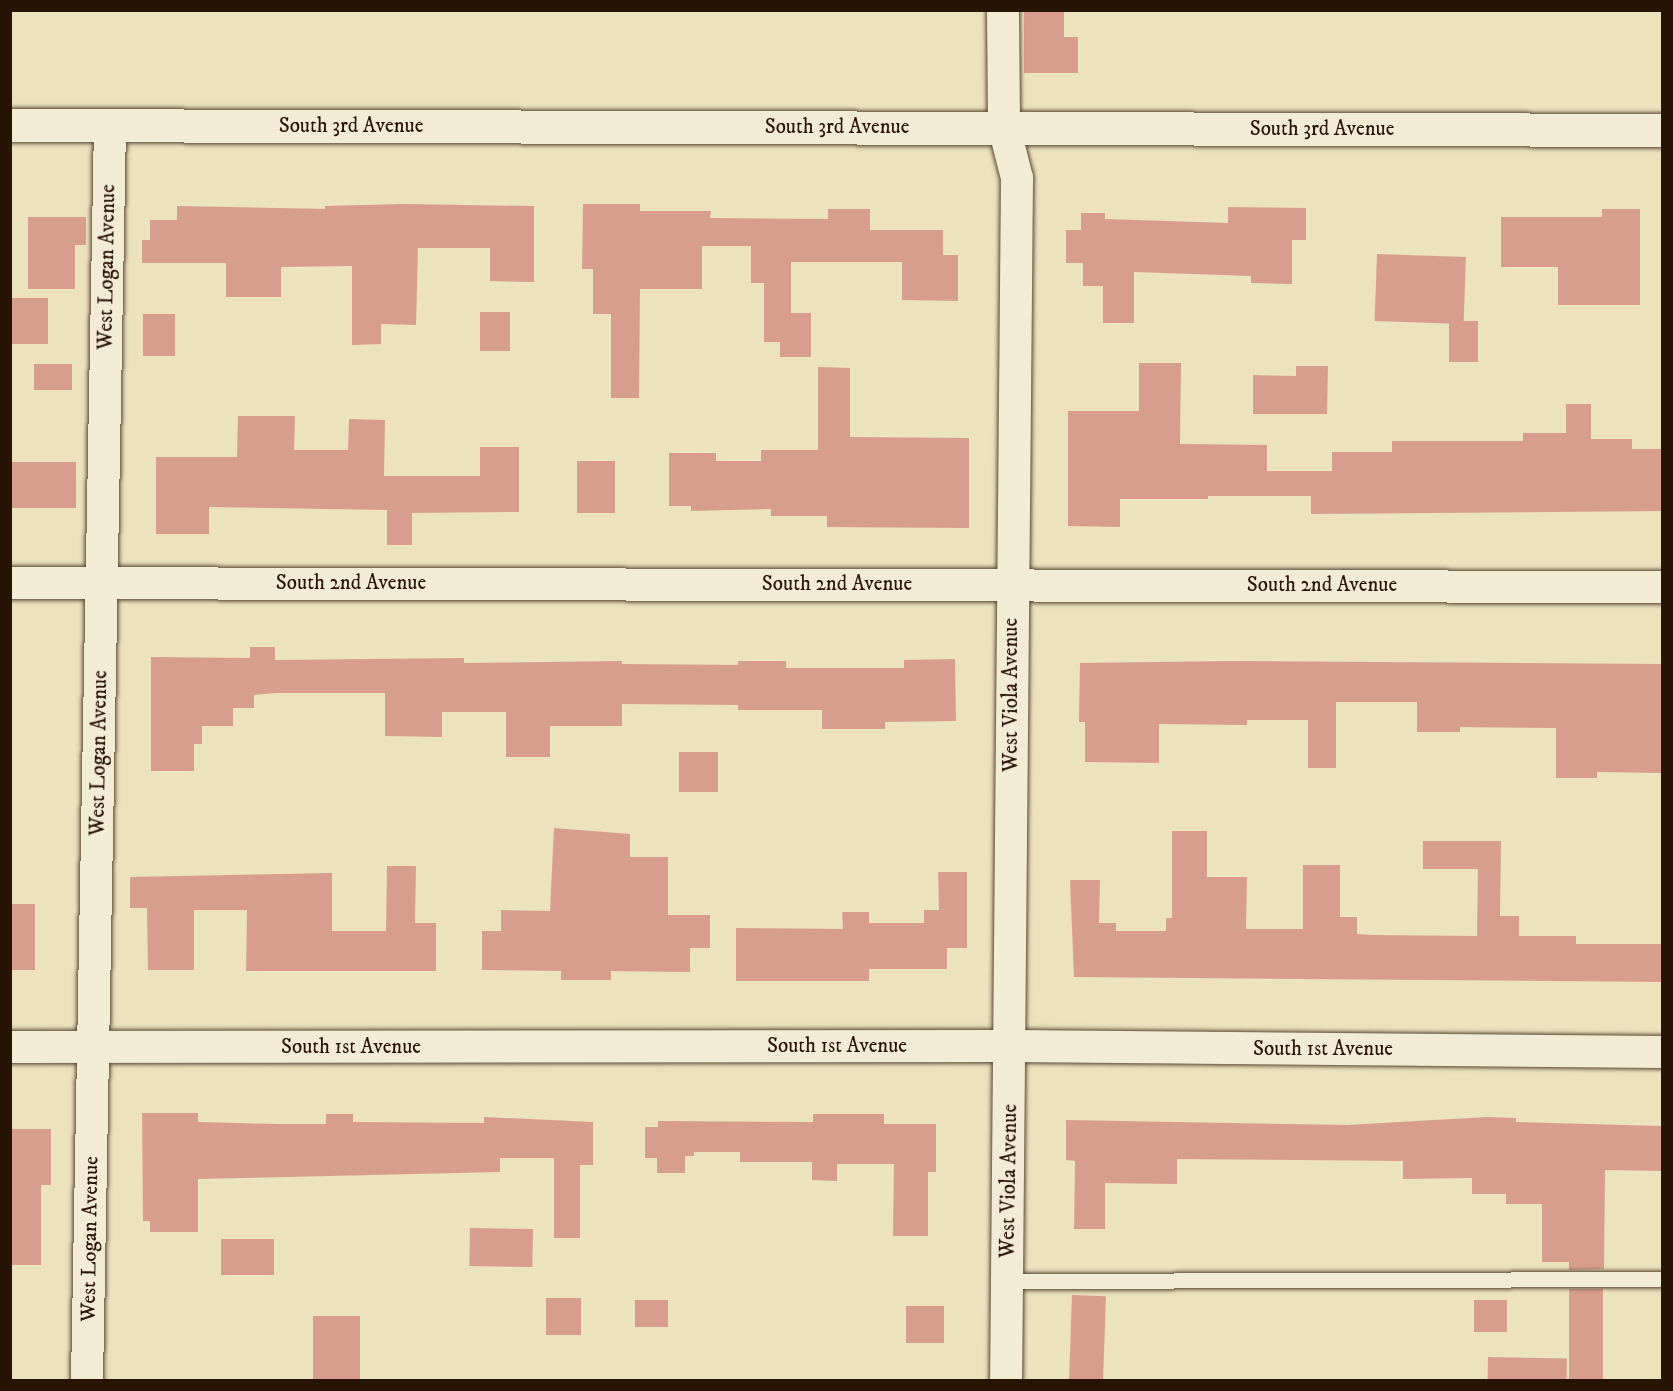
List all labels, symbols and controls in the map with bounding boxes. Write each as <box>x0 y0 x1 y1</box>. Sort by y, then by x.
street label: South 3rd Avenue <box>279 113 423 139</box>
street label: South 3rd Avenue <box>765 114 909 140</box>
street label: South 3rd Avenue <box>1250 116 1394 142</box>
street label: West Logan Avenue <box>93 184 121 350</box>
street label: South 2nd Avenue <box>276 570 426 596</box>
street label: South 2nd Avenue <box>762 571 912 597</box>
street label: South 2nd Avenue <box>1247 572 1397 598</box>
street label: West Viola Avenue <box>998 618 1024 772</box>
street label: West Logan Avenue <box>85 670 113 836</box>
street label: South 1st Avenue <box>767 1033 907 1059</box>
street label: South 1st Avenue <box>281 1034 421 1060</box>
street label: South 1st Avenue <box>1253 1036 1393 1062</box>
street label: West Viola Avenue <box>995 1104 1023 1258</box>
street label: West Logan Avenue <box>76 1156 104 1322</box>

